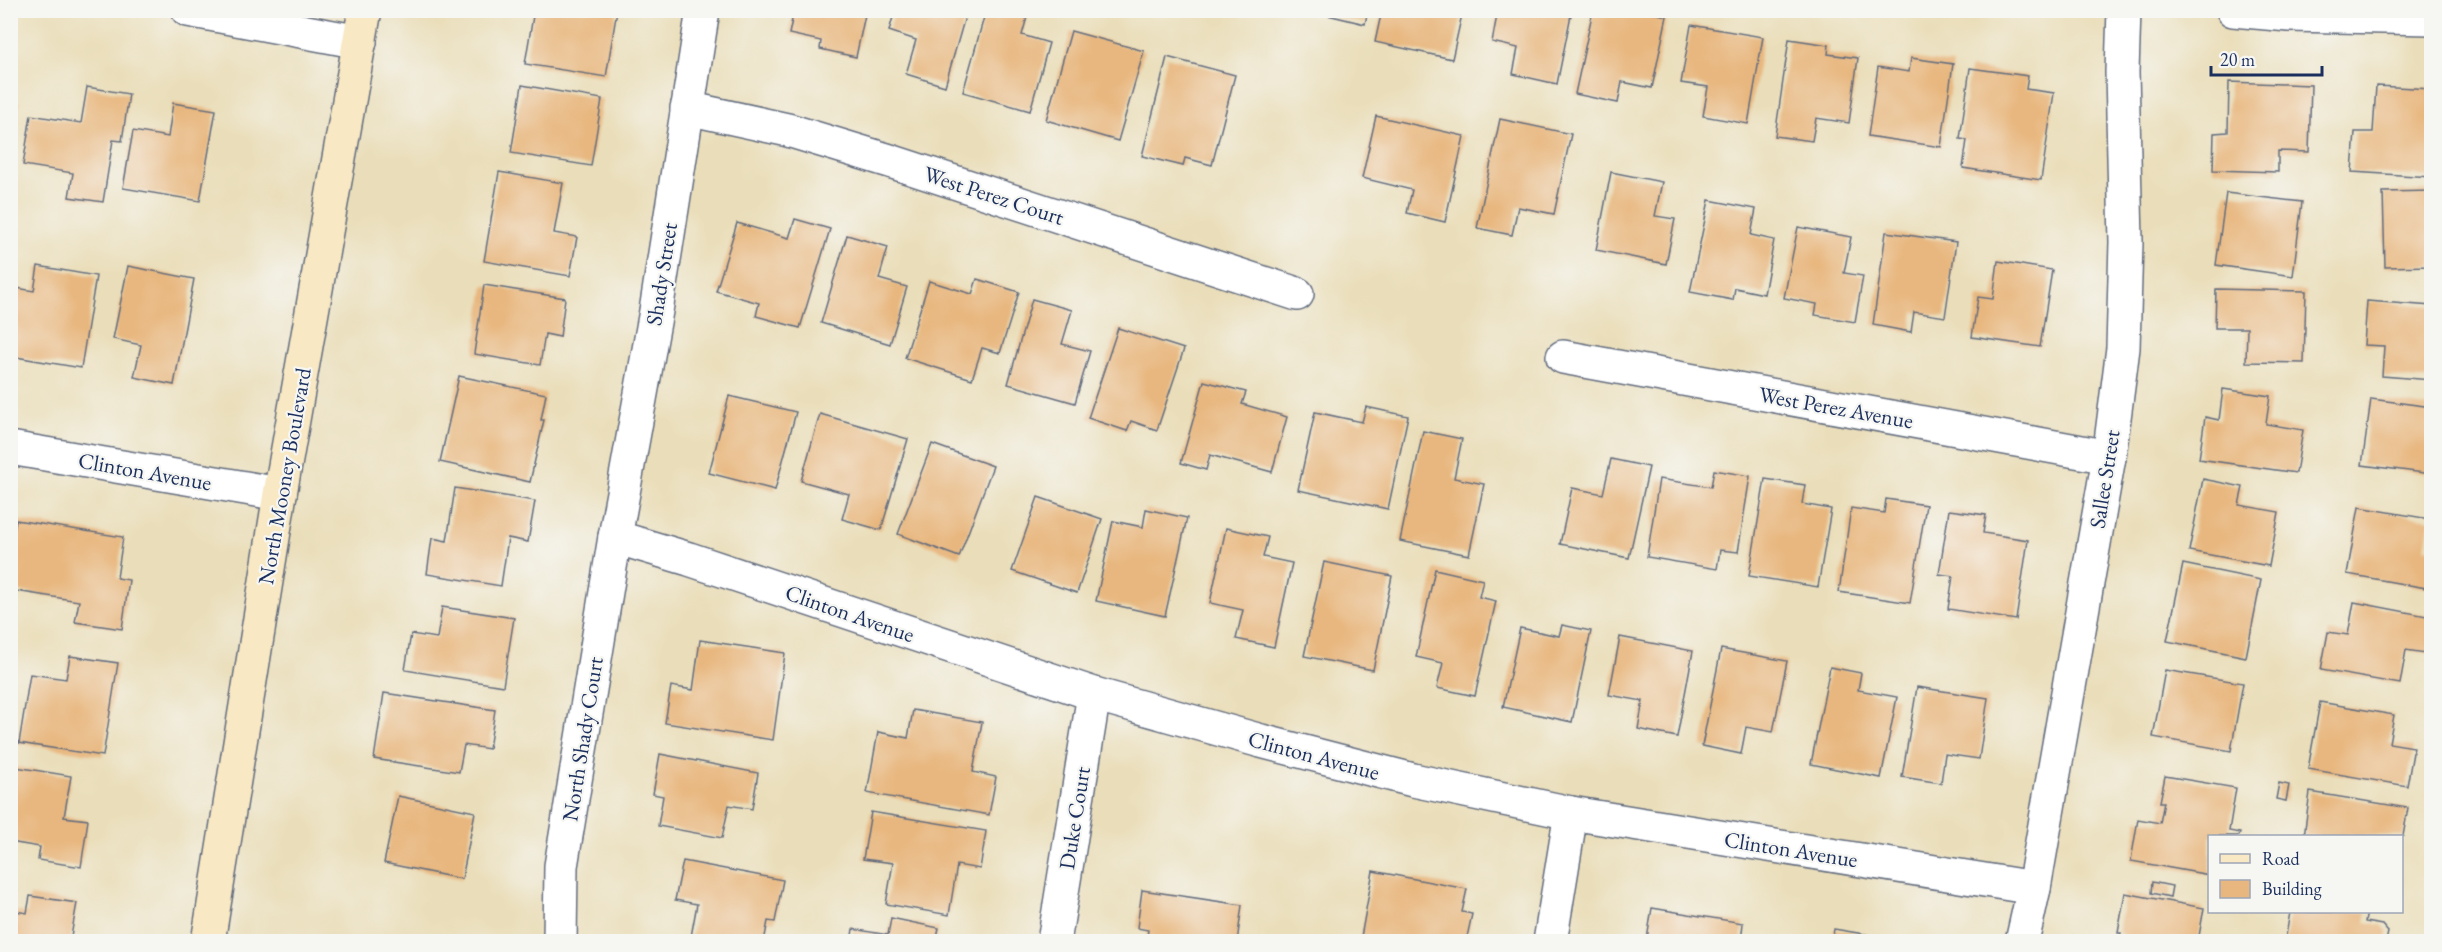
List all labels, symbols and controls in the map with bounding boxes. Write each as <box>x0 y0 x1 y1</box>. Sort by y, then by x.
scale bar <box>2211 39 2322 77</box>
text: 20 m <box>2220 48 2255 71</box>
street label: West Perez Court <box>920 159 1068 232</box>
street label: Shady Street <box>639 220 684 328</box>
street label: North Mooney Boulevard <box>251 365 318 587</box>
street label: West Perez Avenue <box>1756 380 1916 435</box>
street label: Sallee Street <box>2082 428 2127 530</box>
street label: Clinton Avenue <box>76 446 214 498</box>
street label: Clinton Avenue <box>781 578 919 649</box>
street label: North Shady Court <box>555 655 610 823</box>
street label: Clinton Avenue <box>1245 724 1383 787</box>
street label: Duke Court <box>1052 764 1097 872</box>
street label: Clinton Avenue <box>1722 825 1860 874</box>
legend <box>2208 835 2403 913</box>
text: Road <box>2262 847 2301 870</box>
text: Building <box>2262 877 2322 900</box>

